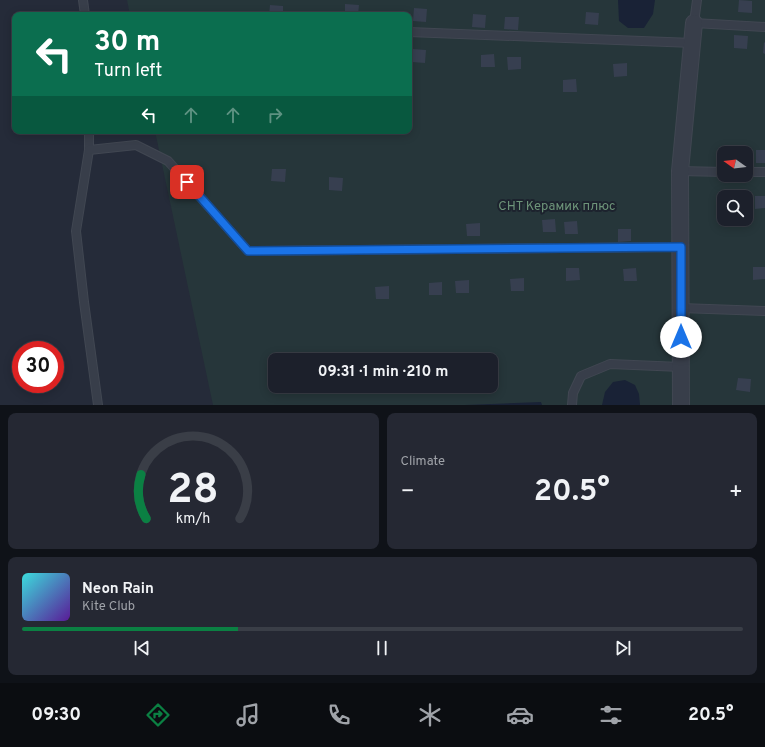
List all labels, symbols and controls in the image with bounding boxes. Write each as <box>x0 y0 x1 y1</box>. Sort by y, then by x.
text: 30 m <box>94 25 160 61</box>
icon: left <box>28 28 80 80</box>
text: Turn left <box>94 60 162 83</box>
icon: left <box>138 104 160 126</box>
icon: ahead <box>180 104 202 126</box>
icon: ahead <box>222 104 244 126</box>
icon: right <box>264 104 286 126</box>
north arrow <box>717 146 753 182</box>
map controls <box>717 146 753 226</box>
pin <box>170 165 204 199</box>
icon: arrive <box>176 171 198 193</box>
button: search <box>717 190 753 226</box>
park label: СНТ Керамик плюс <box>498 199 616 215</box>
position arrow <box>660 316 702 358</box>
speed limit sign: 30 <box>12 341 64 393</box>
text: 09:31 · 1 min · 210 m <box>318 363 448 382</box>
text: Climate <box>401 454 445 470</box>
text: 28 <box>167 465 219 518</box>
text: 20.5° <box>534 474 610 511</box>
text: − <box>401 479 415 506</box>
text: + <box>729 479 743 506</box>
text: km/h <box>176 510 211 528</box>
text: Neon Rain <box>82 580 154 599</box>
text: Kite Club <box>82 599 135 615</box>
icon: previous <box>131 637 153 659</box>
icon: pause <box>371 637 393 659</box>
icon: next <box>612 637 634 659</box>
icon: directions <box>144 701 172 729</box>
icon: music <box>234 701 262 729</box>
icon: phone <box>325 701 353 729</box>
icon: climate <box>416 701 444 729</box>
icon: car <box>506 701 534 729</box>
icon: filters <box>597 701 625 729</box>
text: 09:30 <box>31 704 81 727</box>
text: 20.5° <box>688 704 734 727</box>

